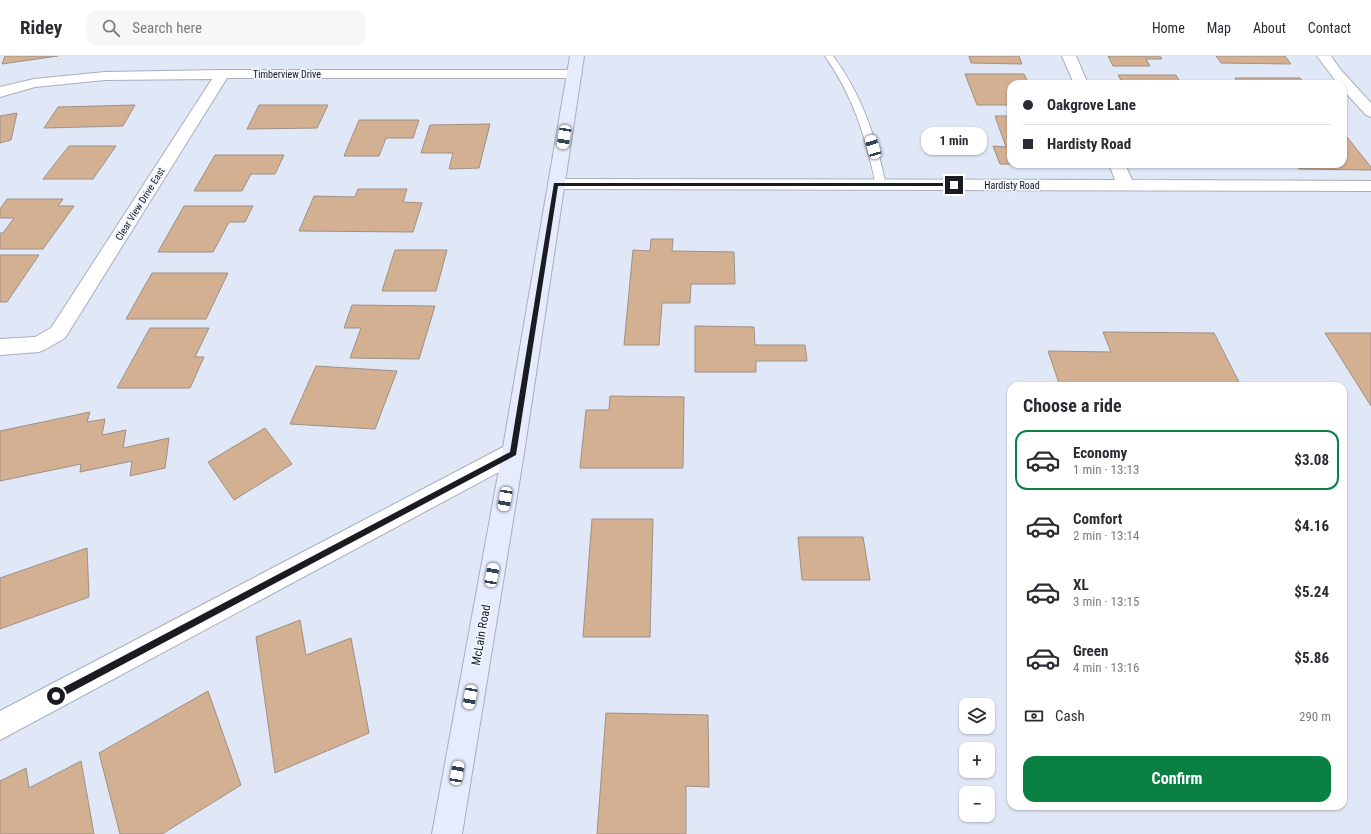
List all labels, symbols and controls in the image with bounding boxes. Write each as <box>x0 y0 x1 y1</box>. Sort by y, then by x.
search box <box>86 10 366 46</box>
text: Ridey <box>20 16 62 39</box>
icon: search <box>100 17 122 39</box>
text: Search here <box>132 19 202 37</box>
text: Home <box>1152 20 1185 36</box>
text: Map <box>1207 20 1231 36</box>
text: About <box>1253 20 1286 36</box>
text: Contact <box>1308 20 1351 36</box>
street label: Timberview Drive <box>253 69 321 80</box>
text: Oakgrove Lane <box>1047 96 1136 114</box>
car <box>556 124 572 150</box>
callout: 1 min <box>921 127 987 155</box>
text: 1 min <box>940 133 968 148</box>
car <box>864 134 882 160</box>
text: Hardisty Road <box>1047 135 1131 153</box>
street label: Clear View Drive East <box>113 166 167 242</box>
route end <box>945 176 963 194</box>
street label: Hardisty Road <box>984 180 1040 191</box>
text: Choose a ride <box>1023 395 1122 416</box>
icon: car <box>1025 442 1061 478</box>
text: Economy <box>1073 444 1127 462</box>
text: $3.08 <box>1294 451 1329 469</box>
text: 1 min · 13:13 <box>1073 462 1139 477</box>
car <box>497 486 513 512</box>
icon: car <box>1025 508 1061 544</box>
text: Comfort <box>1073 510 1122 528</box>
text: $4.16 <box>1294 517 1329 535</box>
text: 2 min · 13:14 <box>1073 528 1139 543</box>
car <box>484 562 500 588</box>
icon: car <box>1025 574 1061 610</box>
text: XL <box>1073 576 1089 594</box>
text: $5.24 <box>1294 583 1329 601</box>
text: 3 min · 13:15 <box>1073 594 1139 609</box>
street label: McLain Road <box>469 603 493 666</box>
icon: car <box>1025 640 1061 676</box>
text: Green <box>1073 642 1108 660</box>
text: $5.86 <box>1294 649 1329 667</box>
text: 4 min · 13:16 <box>1073 660 1139 675</box>
car <box>462 684 478 710</box>
route start <box>47 687 65 705</box>
map controls <box>959 698 995 822</box>
button: layers <box>959 698 995 734</box>
icon: cash <box>1023 705 1045 727</box>
text: Cash <box>1055 707 1085 725</box>
text: 290 m <box>1299 709 1331 724</box>
button: + <box>959 742 995 778</box>
button: Confirm <box>1023 756 1331 802</box>
car <box>449 760 465 786</box>
button: − <box>959 786 995 822</box>

